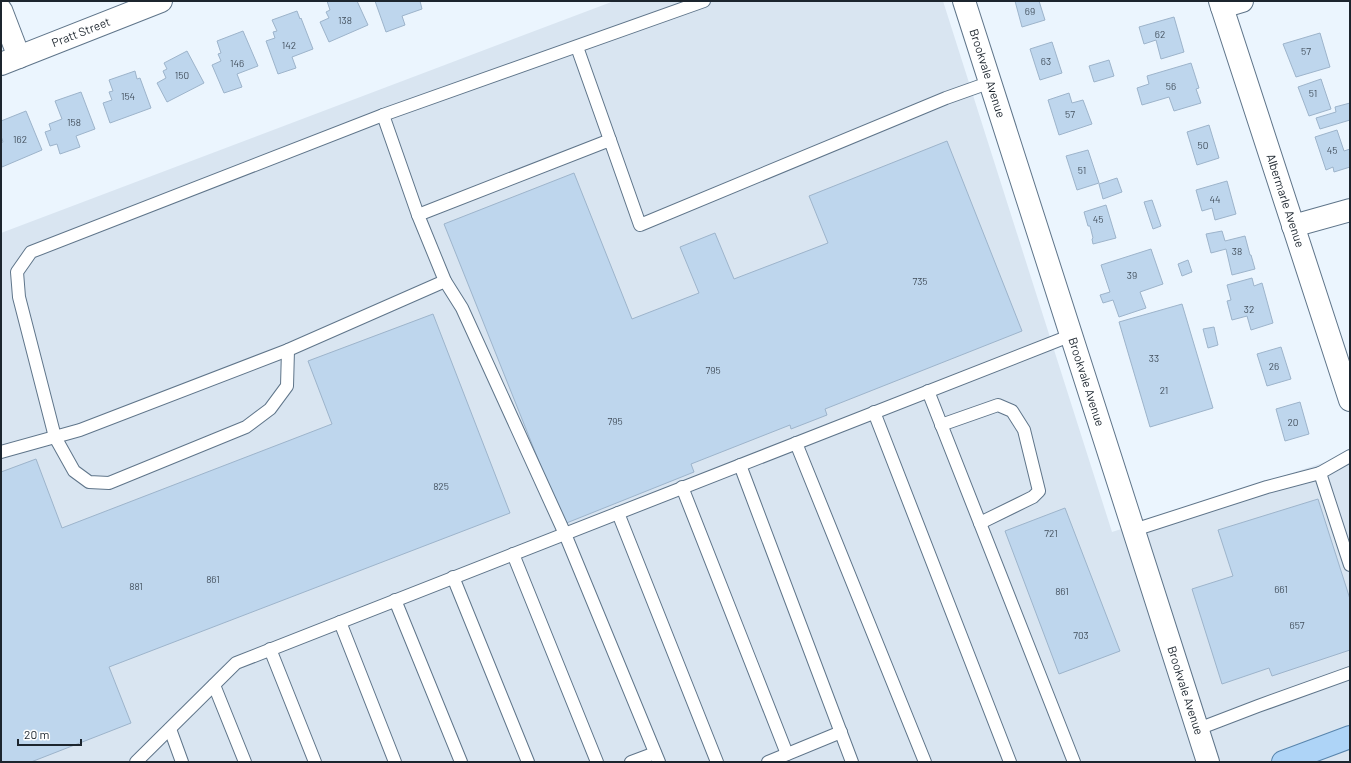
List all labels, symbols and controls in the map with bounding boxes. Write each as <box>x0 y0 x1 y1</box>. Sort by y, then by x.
house number: 69 <box>1025 5 1035 17</box>
street label: Pratt Street <box>49 14 112 49</box>
house number: 138 <box>338 14 352 26</box>
street label: Brookvale Avenue <box>967 27 1009 119</box>
house number: 62 <box>1155 28 1165 40</box>
house number: 142 <box>282 39 296 51</box>
house number: 57 <box>1301 45 1311 57</box>
house number: 63 <box>1041 55 1051 67</box>
house number: 146 <box>230 57 244 69</box>
house number: 150 <box>175 69 189 81</box>
house number: 56 <box>1166 80 1176 92</box>
house number: 51 <box>1309 87 1317 99</box>
house number: 154 <box>121 90 135 102</box>
house number: 57 <box>1065 108 1075 120</box>
house number: 158 <box>67 116 81 128</box>
house number: 162 <box>13 133 27 145</box>
house number: 50 <box>1198 139 1208 151</box>
house number: 45 <box>1327 144 1337 156</box>
street label: Albermarle Avenue <box>1264 152 1308 249</box>
house number: 51 <box>1078 164 1086 176</box>
house number: 44 <box>1209 193 1221 205</box>
house number: 45 <box>1093 213 1103 225</box>
house number: 38 <box>1232 245 1242 257</box>
house number: 39 <box>1127 269 1137 281</box>
house number: 735 <box>912 275 928 287</box>
house number: 32 <box>1244 303 1254 315</box>
street label: Brookvale Avenue <box>1066 335 1108 428</box>
house number: 33 <box>1149 352 1159 364</box>
house number: 26 <box>1269 360 1279 372</box>
house number: 795 <box>705 364 721 376</box>
house number: 21 <box>1160 384 1168 396</box>
house number: 795 <box>607 415 623 427</box>
house number: 20 <box>1287 416 1299 428</box>
house number: 825 <box>433 480 449 492</box>
house number: 721 <box>1044 527 1058 539</box>
house number: 861 <box>206 573 220 585</box>
house number: 881 <box>129 580 143 592</box>
house number: 661 <box>1274 583 1288 595</box>
house number: 861 <box>1055 585 1069 597</box>
house number: 657 <box>1289 619 1305 631</box>
house number: 703 <box>1073 629 1089 641</box>
street label: Brookvale Avenue <box>1165 644 1207 736</box>
scale bar <box>18 721 81 747</box>
text: 20 m <box>24 727 50 741</box>

